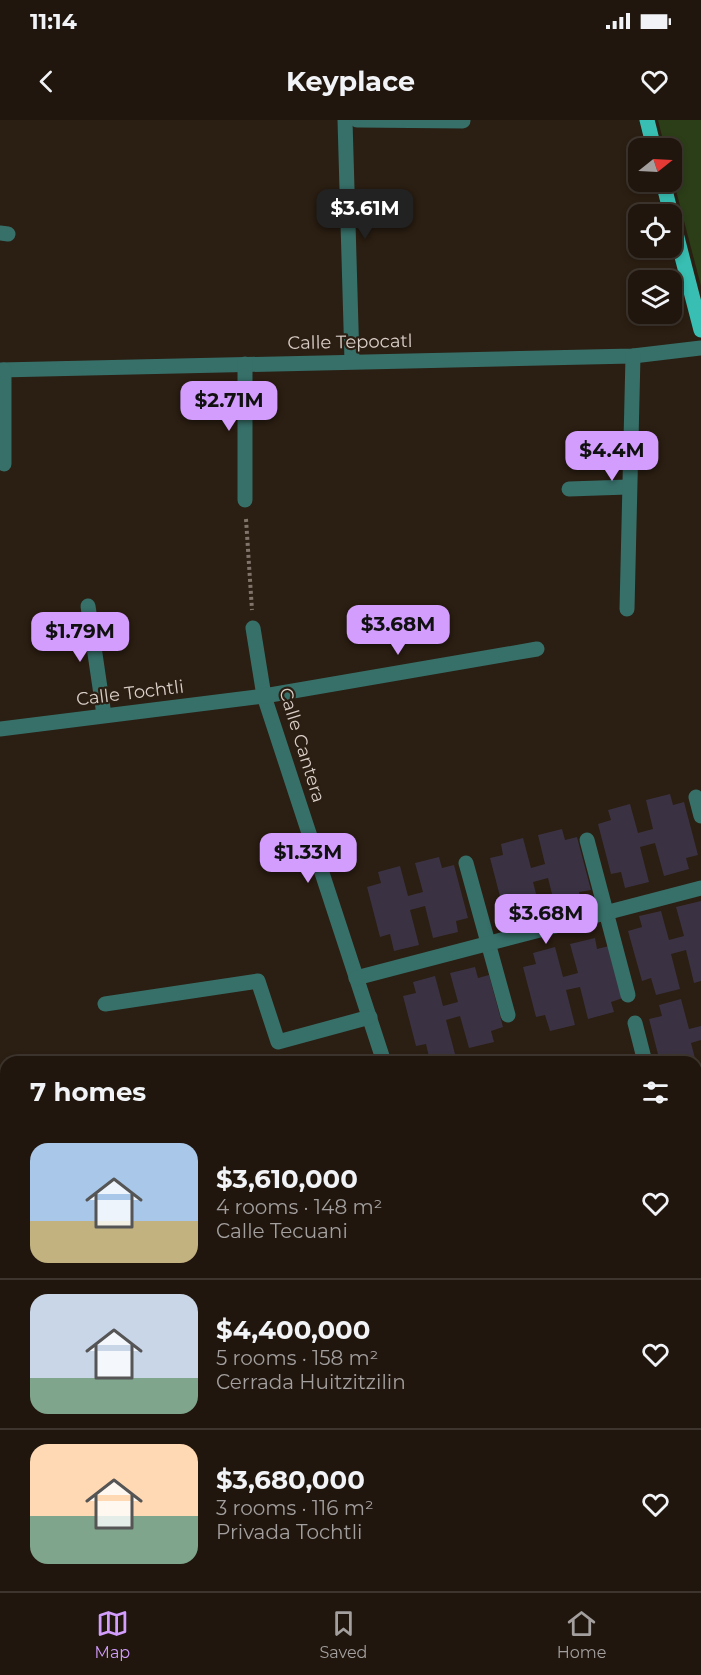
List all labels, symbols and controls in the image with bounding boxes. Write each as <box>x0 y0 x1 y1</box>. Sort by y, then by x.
text: 11:14 <box>30 8 77 35</box>
icon: back <box>30 65 63 98</box>
text: Keyplace <box>286 65 415 98</box>
icon: heart <box>638 65 671 98</box>
north arrow <box>628 138 682 192</box>
map controls <box>628 138 682 324</box>
pin: $3.61M <box>316 189 414 240</box>
text: $3.61M <box>330 196 400 220</box>
button: locate <box>628 204 682 258</box>
button: layers <box>628 270 682 324</box>
street label: Calle Tepocatl <box>287 330 413 354</box>
pin: $2.71M <box>180 381 278 432</box>
text: $2.71M <box>194 388 264 412</box>
pin: $4.4M <box>570 431 654 482</box>
text: $4.4M <box>579 438 645 462</box>
pin: $3.68M <box>349 605 447 656</box>
pin: $1.79M <box>31 612 129 663</box>
text: $3.68M <box>361 612 435 636</box>
text: $1.79M <box>45 619 115 643</box>
street label: Calle Tochtli <box>75 675 185 711</box>
street label: Calle Cantera <box>274 685 330 805</box>
pin: $1.33M <box>259 833 357 884</box>
text: $1.33M <box>274 840 342 864</box>
pin: $3.68M <box>497 894 595 945</box>
text: $3.68M <box>509 901 583 925</box>
text: 7 homes <box>30 1076 146 1108</box>
icon: filters <box>639 1076 672 1109</box>
text: $3,610,000 <box>216 1163 358 1195</box>
icon: home <box>78 1167 150 1239</box>
icon: heart <box>639 1187 672 1220</box>
text: 4 rooms · 148 m² <box>216 1195 382 1219</box>
text: Calle Tecuani <box>216 1219 348 1243</box>
text: $4,400,000 <box>216 1314 370 1346</box>
icon: home <box>78 1318 150 1390</box>
icon: heart <box>639 1338 672 1371</box>
text: 5 rooms · 158 m² <box>216 1346 378 1370</box>
text: Cerrada Huitzitzilin <box>216 1370 406 1394</box>
text: $3,680,000 <box>216 1464 365 1496</box>
icon: home <box>78 1468 150 1540</box>
icon: heart <box>639 1488 672 1521</box>
text: 3 rooms · 116 m² <box>216 1496 374 1520</box>
text: Privada Tochtli <box>216 1520 362 1544</box>
tab: Map <box>95 1607 130 1662</box>
tab: Saved <box>319 1607 367 1662</box>
tab: Home <box>557 1607 606 1662</box>

